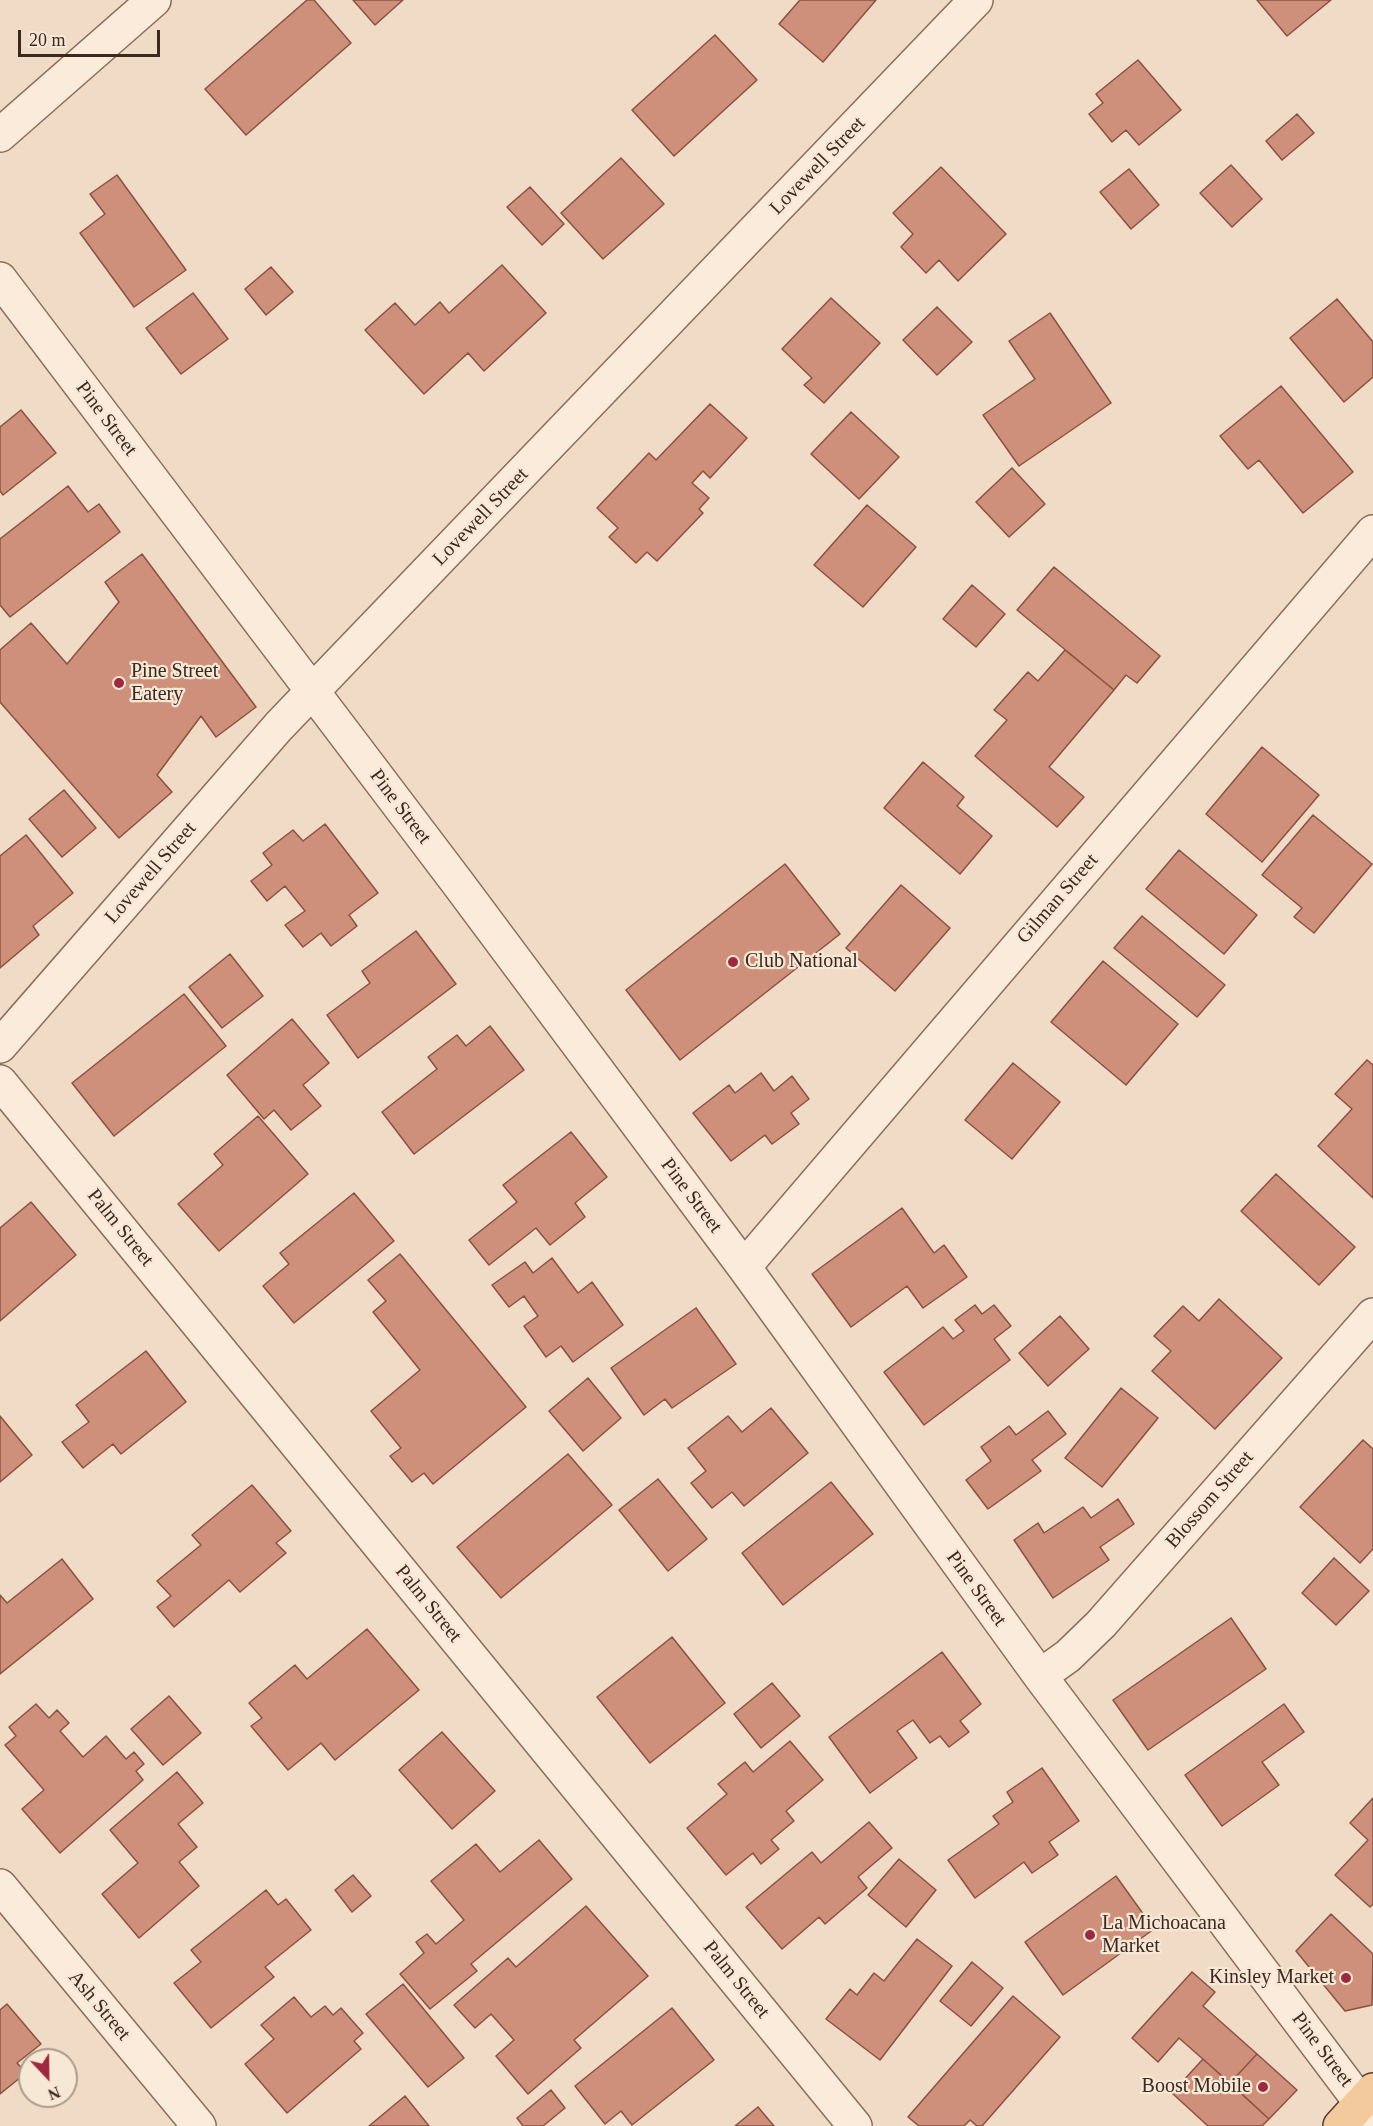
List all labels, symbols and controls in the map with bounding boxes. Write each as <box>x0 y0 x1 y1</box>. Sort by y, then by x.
scale bar <box>21 18 164 56</box>
text: 20 m <box>29 30 66 50</box>
street label: Lovewell Street <box>765 112 871 220</box>
street label: Pine Street <box>70 377 142 461</box>
street label: Lovewell Street <box>428 463 534 571</box>
place label: Pine Street Eatery <box>131 660 218 707</box>
marker: Pine Street Eatery <box>112 676 126 690</box>
street label: Pine Street <box>364 765 436 849</box>
street label: Lovewell Street <box>100 817 202 929</box>
street label: Gilman Street <box>1012 849 1104 949</box>
place label: Club National <box>745 950 858 974</box>
marker: Club National <box>726 955 740 969</box>
street label: Pine Street <box>655 1154 727 1238</box>
street label: Palm Street <box>81 1184 159 1272</box>
street label: Blossom Street <box>1161 1446 1259 1554</box>
street label: Pine Street <box>941 1547 1011 1631</box>
street label: Palm Street <box>389 1560 467 1648</box>
place label: La Michoacana Market <box>1102 1912 1226 1959</box>
marker: La Michoacana Market <box>1083 1928 1097 1942</box>
street label: Palm Street <box>697 1936 775 2024</box>
street label: Ash Street <box>63 1966 135 2046</box>
place label: Kinsley Market <box>1209 1966 1334 1990</box>
marker: Kinsley Market <box>1339 1971 1353 1985</box>
street label: Pine Street <box>1286 2008 1358 2092</box>
north arrow <box>18 2048 78 2108</box>
place label: Boost Mobile <box>1142 2075 1251 2099</box>
marker: Boost Mobile <box>1256 2080 1270 2094</box>
text: N <box>46 2083 63 2103</box>

